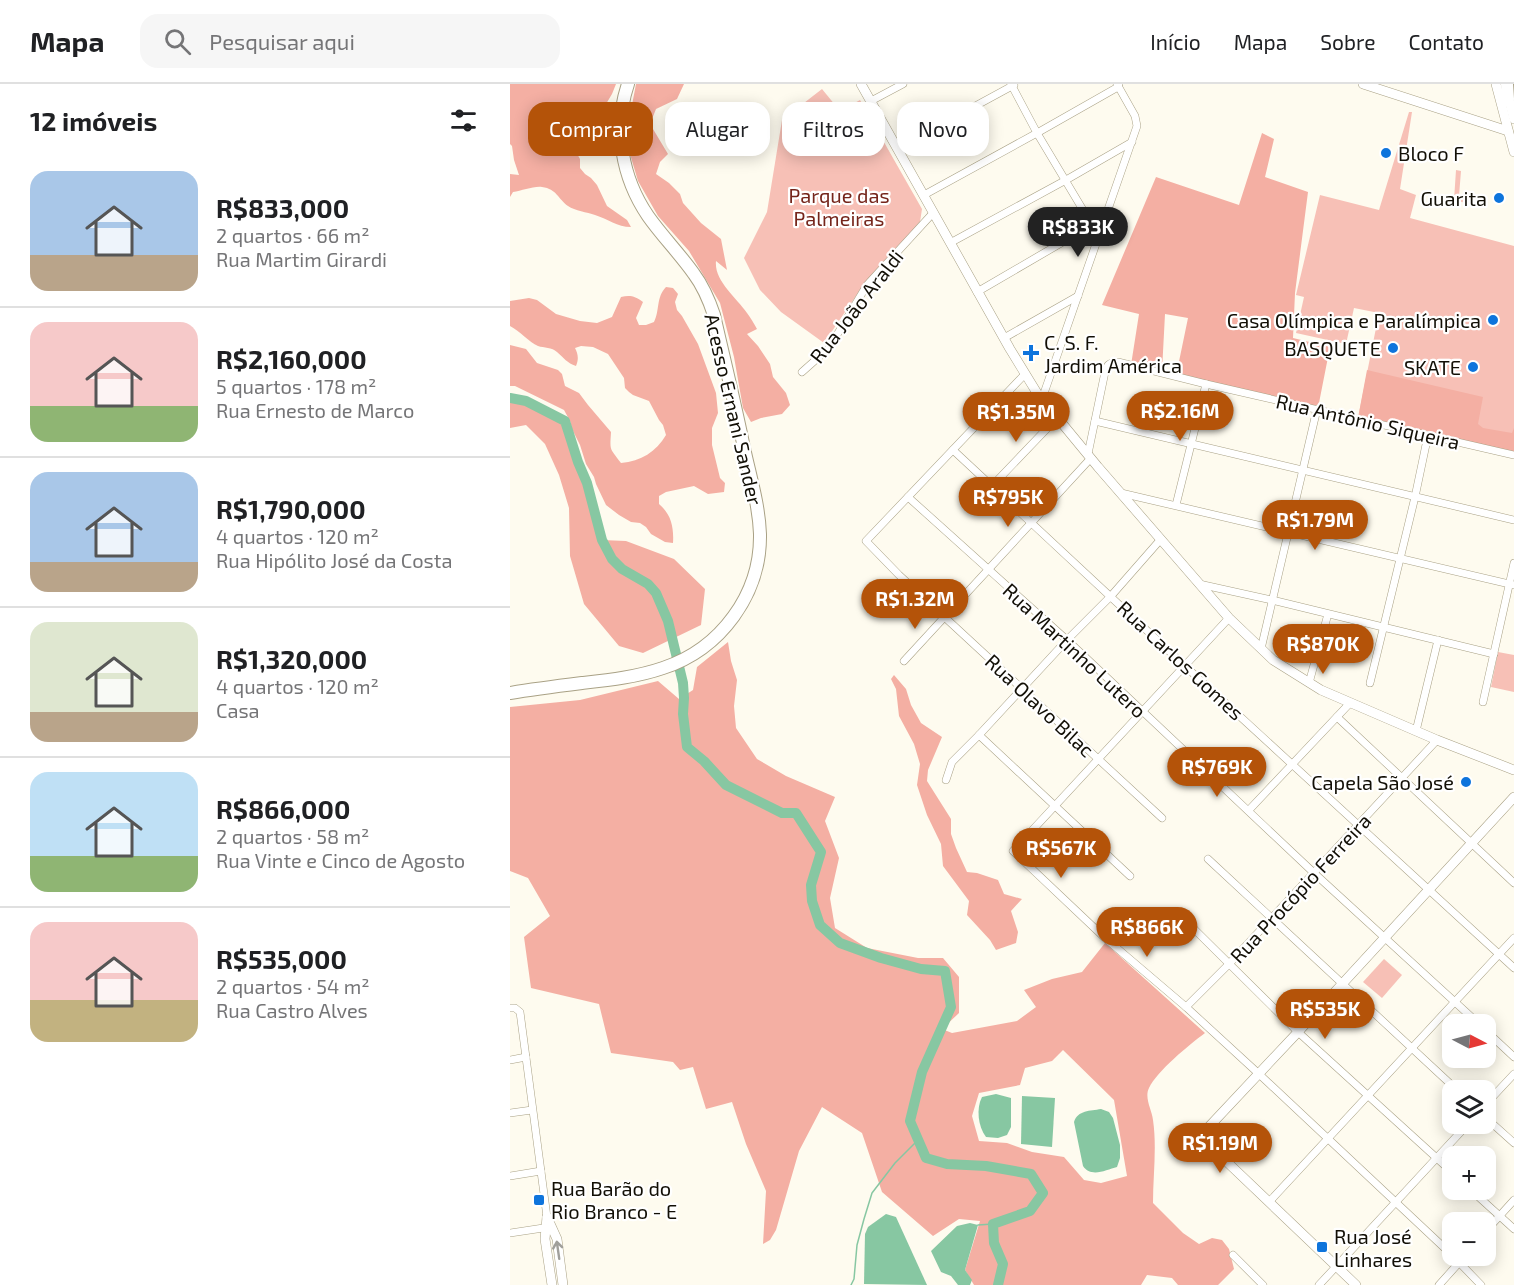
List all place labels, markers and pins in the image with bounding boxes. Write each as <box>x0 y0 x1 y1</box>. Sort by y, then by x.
place label: Bloco F <box>1398 141 1464 165</box>
marker: Bloco F <box>1379 146 1393 160</box>
place label: Guarita <box>1420 186 1487 210</box>
marker: Guarita <box>1492 191 1506 205</box>
pin: R$833K <box>1029 207 1127 258</box>
place label: Casa Olímpica e Paralímpica <box>1227 308 1481 332</box>
marker: Casa Olímpica e Paralímpica <box>1486 313 1500 327</box>
place label: C. S. F. Jardim América <box>1044 330 1182 377</box>
place label: BASQUETE <box>1284 336 1381 360</box>
marker: BASQUETE <box>1386 341 1400 355</box>
marker: C. S. F. Jardim América <box>1022 344 1040 362</box>
place label: SKATE <box>1404 355 1461 379</box>
marker: SKATE <box>1466 360 1480 374</box>
pin: R$2.16M <box>1125 391 1235 442</box>
pin: R$1.35M <box>961 392 1071 443</box>
pin: R$795K <box>959 477 1057 528</box>
pin: R$1.79M <box>1260 500 1370 551</box>
pin: R$1.32M <box>860 579 970 630</box>
pin: R$870K <box>1274 624 1372 675</box>
pin: R$769K <box>1168 747 1266 798</box>
place label: Capela São José <box>1311 770 1454 794</box>
marker: Capela São José <box>1459 775 1473 789</box>
pin: R$567K <box>1012 828 1110 879</box>
pin: R$866K <box>1098 907 1196 958</box>
pin: R$535K <box>1276 989 1374 1040</box>
pin: R$1.19M <box>1165 1123 1275 1174</box>
place label: Rua Barão do Rio Branco - E <box>551 1176 677 1223</box>
marker: Rua Barão do Rio Branco - E <box>532 1193 546 1207</box>
place label: Rua José Linhares <box>1334 1224 1412 1271</box>
marker: Rua José Linhares <box>1315 1240 1329 1254</box>

